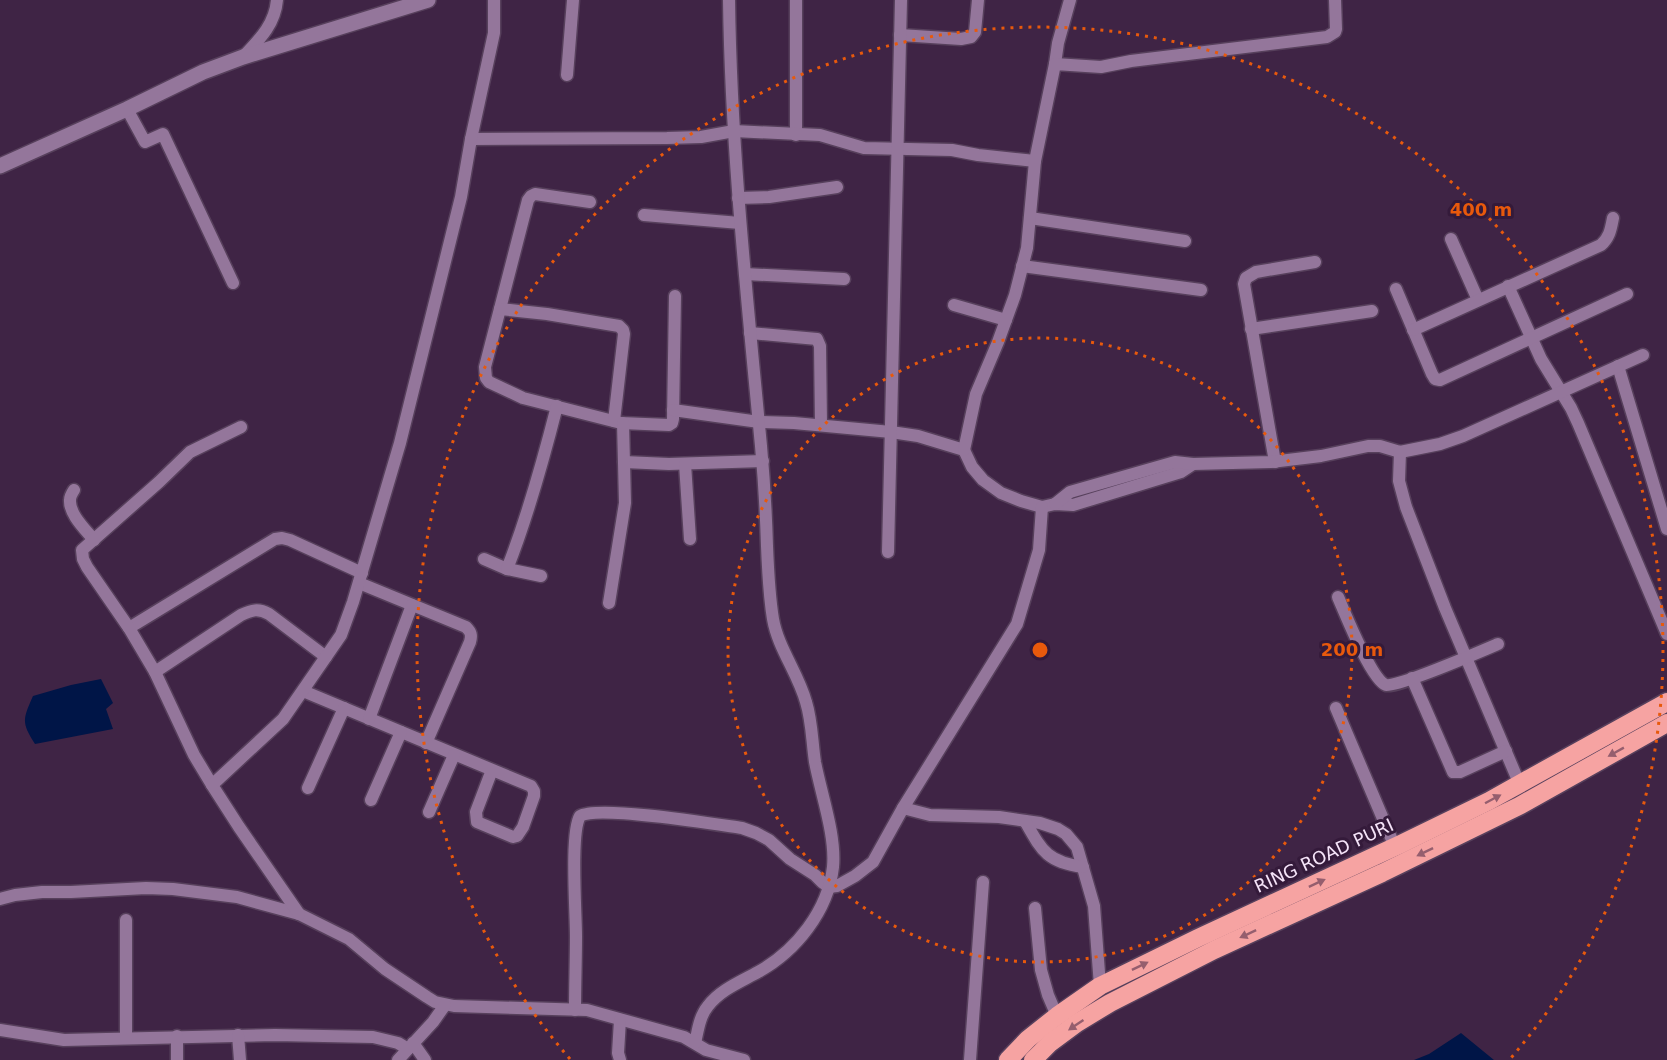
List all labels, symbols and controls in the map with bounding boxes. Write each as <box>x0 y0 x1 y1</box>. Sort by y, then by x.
text: 400 m <box>1450 199 1512 220</box>
text: 200 m <box>1321 639 1383 660</box>
centre of rings <box>1030 640 1050 660</box>
one-way arrow <box>1607 747 1624 757</box>
one-way arrow <box>1484 794 1501 804</box>
street label: RING ROAD PURI <box>1251 814 1397 897</box>
one-way arrow <box>1416 847 1433 857</box>
one-way arrow <box>1308 878 1326 888</box>
one-way arrow <box>1240 930 1257 939</box>
one-way arrow <box>1132 961 1149 971</box>
one-way arrow <box>1068 1019 1084 1031</box>

